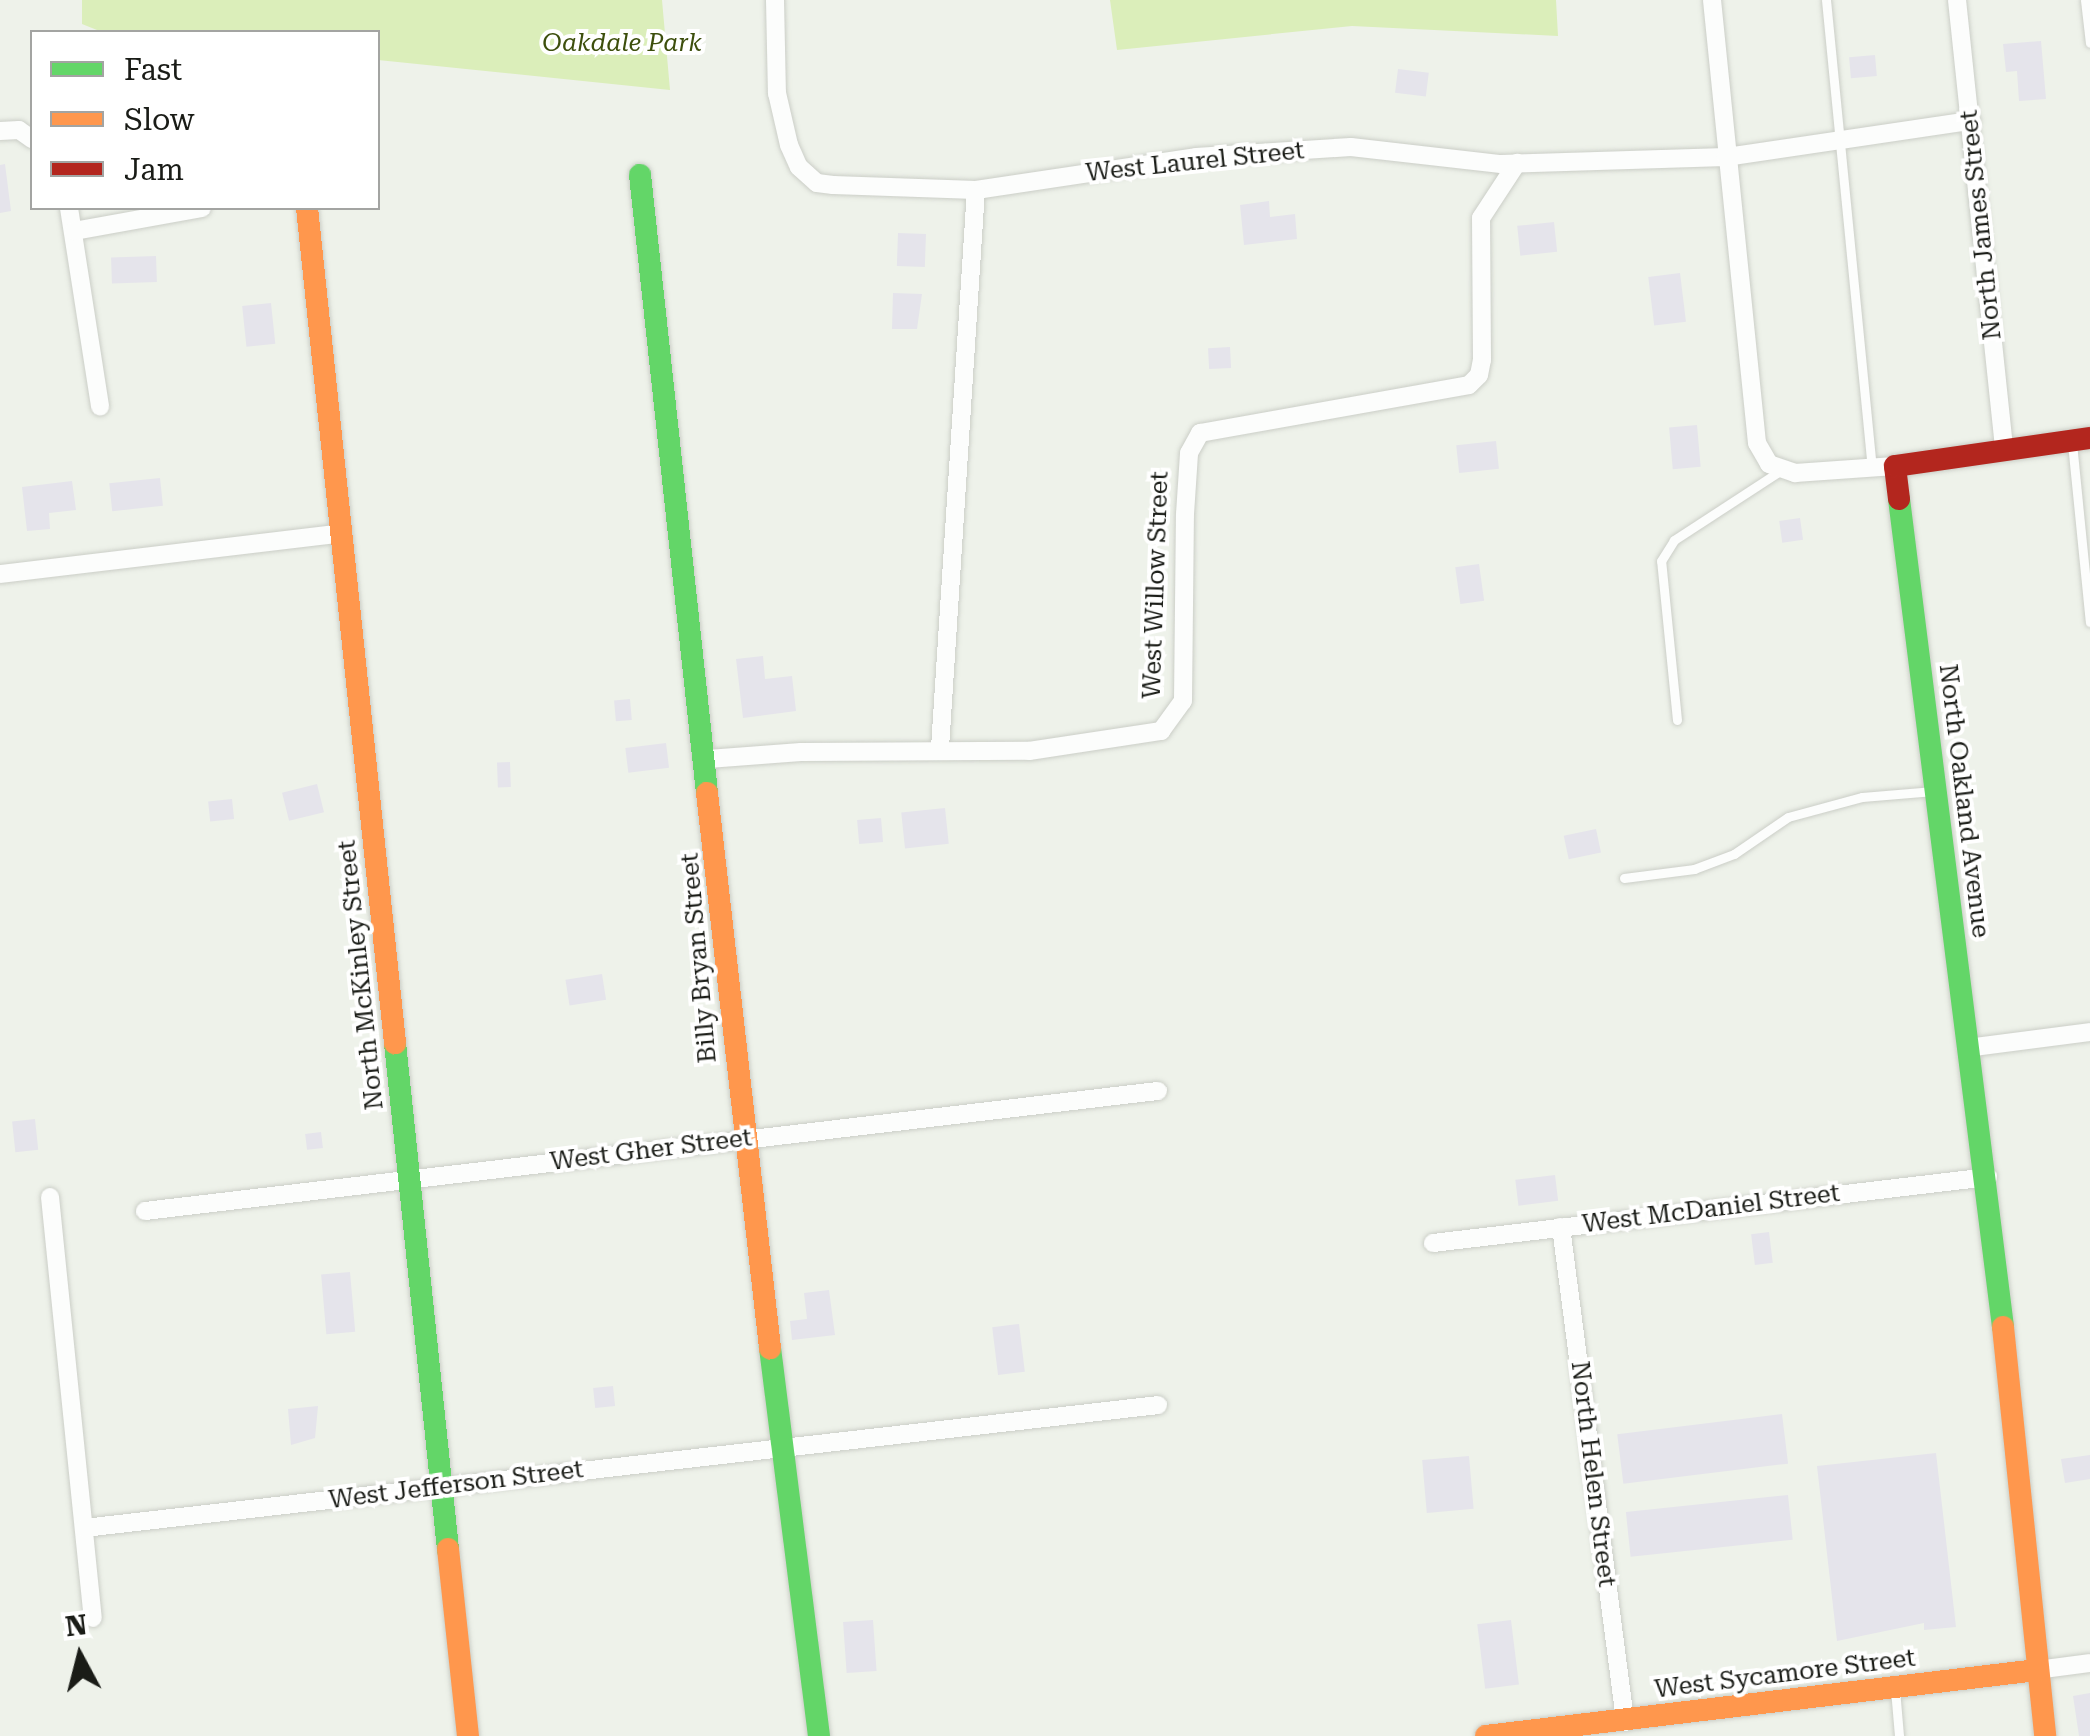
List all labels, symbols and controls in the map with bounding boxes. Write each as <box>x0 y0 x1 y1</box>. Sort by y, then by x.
park label: Oakdale Park <box>542 28 702 58</box>
legend <box>30 30 380 210</box>
text: Fast <box>124 52 182 87</box>
text: Slow <box>124 102 195 137</box>
street label: North James Street <box>1954 109 2008 341</box>
street label: West Laurel Street <box>1084 136 1306 188</box>
text: Jam <box>124 152 184 187</box>
street label: West Willow Street <box>1137 471 1175 699</box>
street label: North Oakland Avenue <box>1932 662 1996 940</box>
street label: North McKinley Street <box>332 839 390 1111</box>
street label: Billy Bryan Street <box>675 852 723 1064</box>
street label: West Gher Street <box>548 1123 754 1177</box>
street label: West McDaniel Street <box>1580 1178 1842 1240</box>
street label: North Helen Street <box>1564 1359 1622 1589</box>
street label: West Jefferson Street <box>327 1454 585 1516</box>
north arrow <box>30 1606 130 1706</box>
text: N <box>64 1608 89 1643</box>
street label: West Sycamore Street <box>1653 1643 1917 1705</box>

